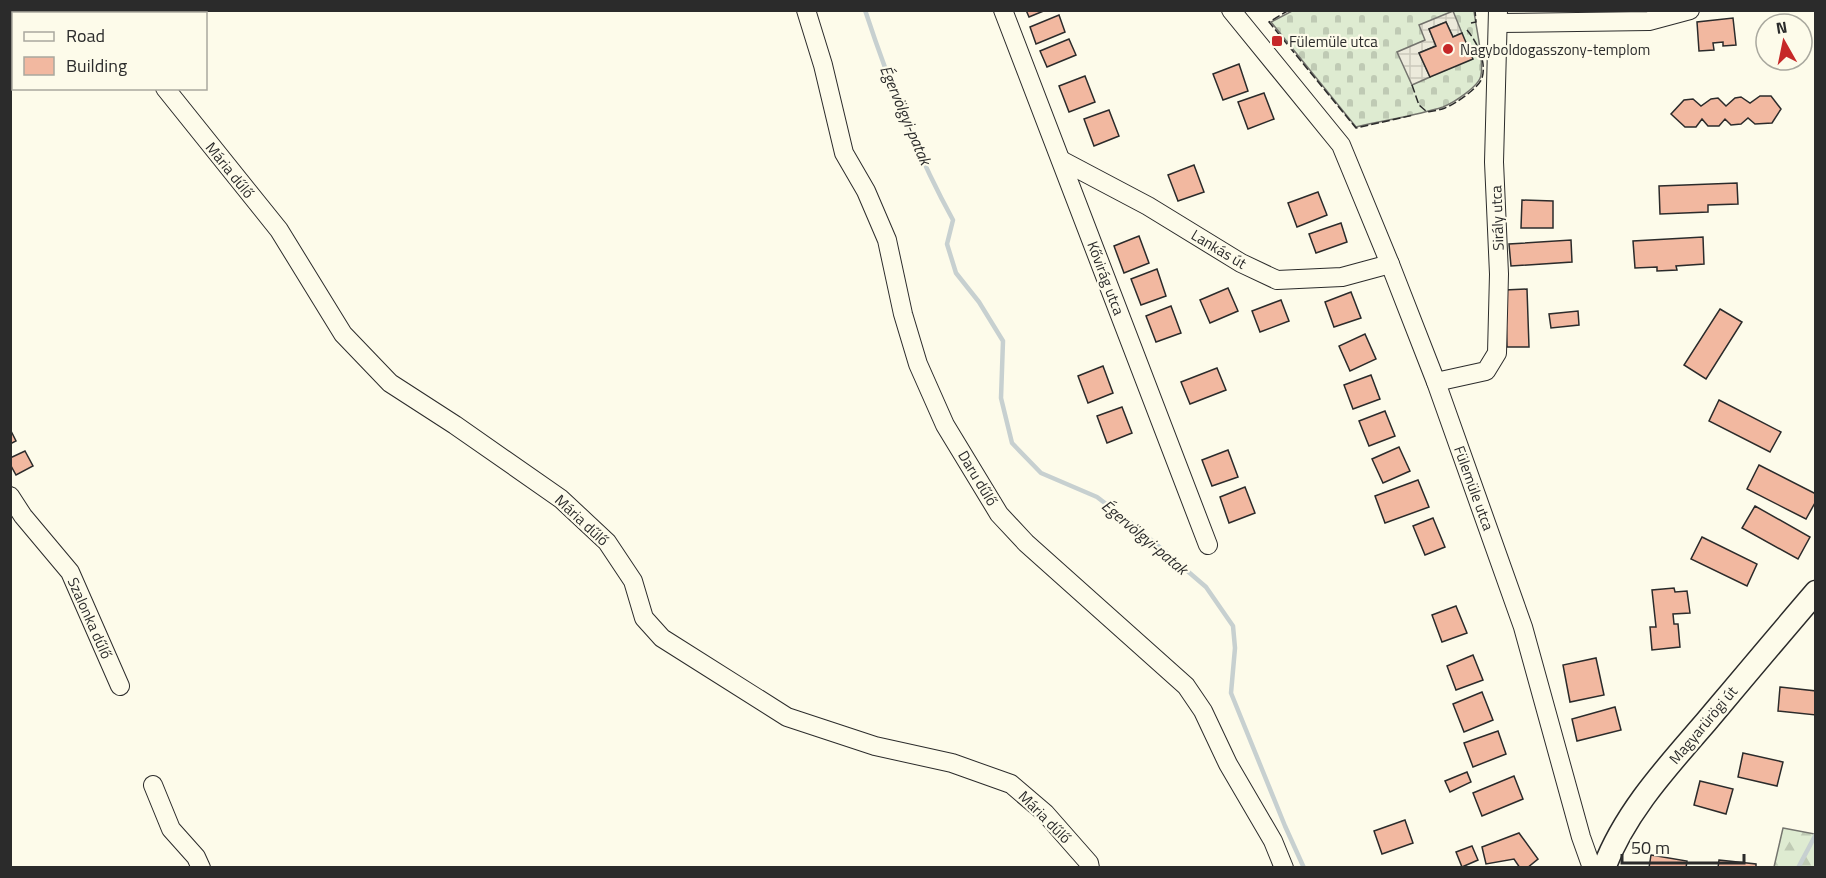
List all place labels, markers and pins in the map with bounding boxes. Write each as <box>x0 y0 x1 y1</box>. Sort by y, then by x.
place label: Fülemüle utca <box>1289 30 1378 53</box>
marker: Fülemüle utca <box>1270 34 1284 48</box>
place label: Nagyboldogasszony-templom <box>1460 38 1650 61</box>
marker: Nagyboldogasszony-templom <box>1441 42 1455 56</box>

